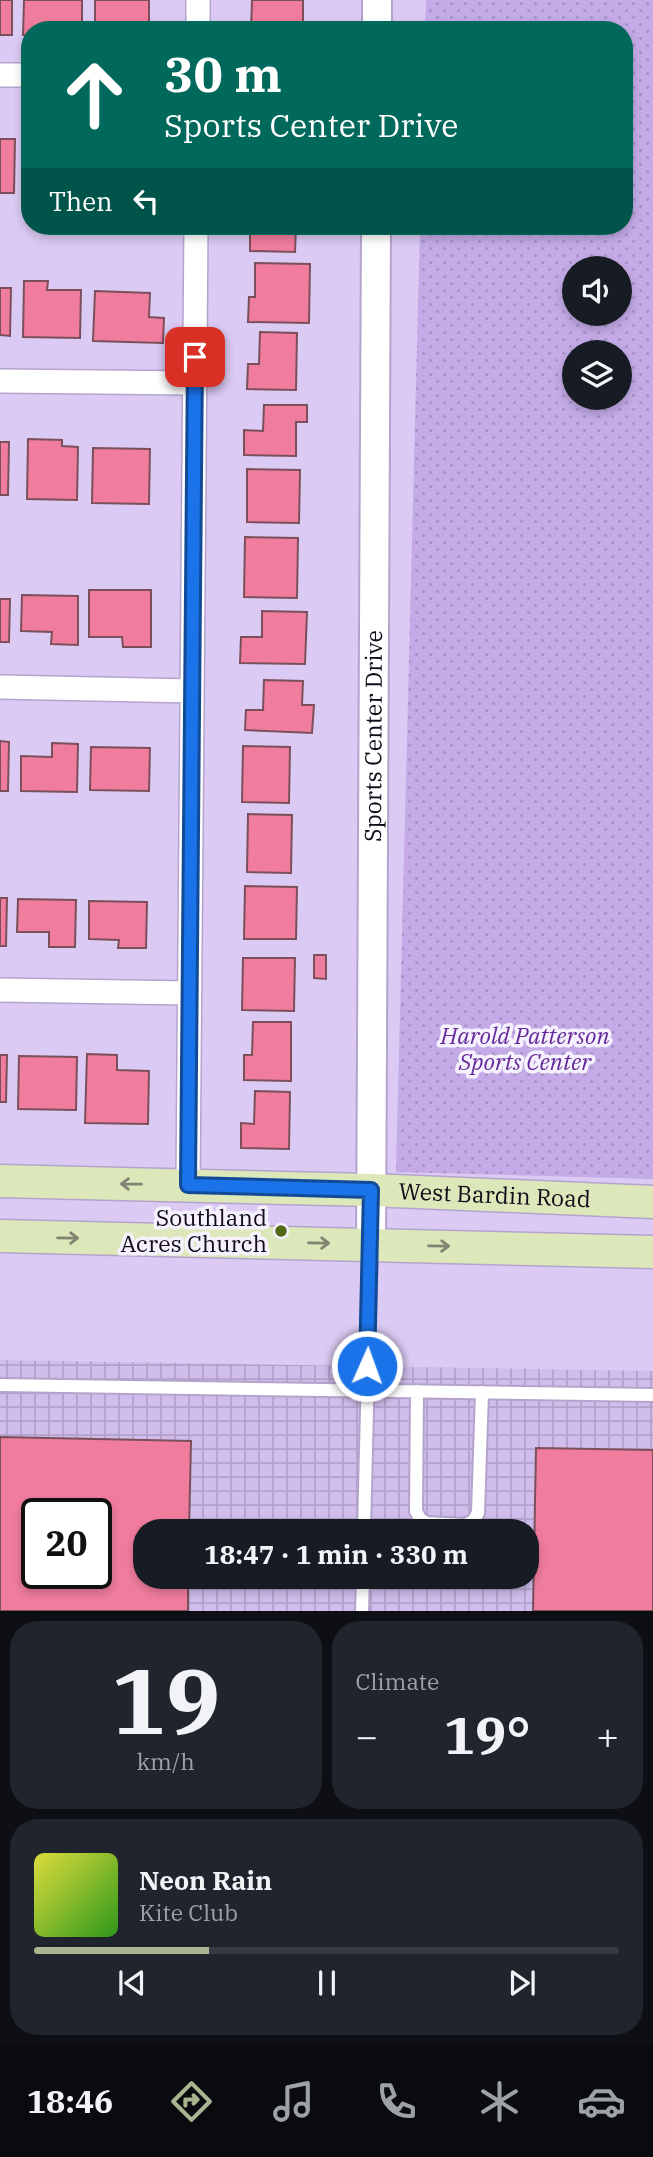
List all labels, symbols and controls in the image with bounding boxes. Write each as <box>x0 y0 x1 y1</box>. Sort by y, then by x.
text: 30 m <box>164 42 282 105</box>
icon: ahead <box>49 49 140 140</box>
text: Sports Center Drive <box>164 104 458 146</box>
icon: left <box>127 182 165 220</box>
text: Then <box>49 184 113 218</box>
map controls <box>562 256 632 410</box>
button: sound <box>562 256 632 326</box>
pin <box>165 327 225 387</box>
icon: arrive <box>176 338 214 376</box>
button: layers <box>562 340 632 410</box>
street label: Sports Center Drive <box>357 630 388 842</box>
park label: Harold Patterson Sports Center <box>440 1020 609 1076</box>
street label: West Bardin Road <box>398 1175 592 1213</box>
one-way arrow <box>120 1177 143 1191</box>
place label: Southland Acres Church <box>120 1202 267 1258</box>
marker: Southland Acres Church <box>273 1223 289 1239</box>
one-way arrow <box>56 1231 79 1244</box>
one-way arrow <box>307 1237 330 1250</box>
one-way arrow <box>428 1240 451 1253</box>
position arrow <box>330 1329 404 1403</box>
speed limit sign: 20 <box>21 1498 112 1589</box>
text: 18:47 · 1 min · 330 m <box>204 1537 468 1571</box>
text: 19 <box>111 1641 220 1759</box>
text: Climate <box>356 1666 439 1696</box>
text: 19° <box>444 1701 531 1768</box>
text: − <box>356 1711 378 1760</box>
text: + <box>596 1711 619 1760</box>
text: km/h <box>137 1746 195 1776</box>
text: Neon Rain <box>139 1863 272 1897</box>
text: Kite Club <box>139 1897 238 1927</box>
icon: previous <box>113 1964 151 2002</box>
icon: pause <box>308 1964 346 2002</box>
icon: next <box>503 1964 541 2002</box>
icon: directions <box>167 2077 216 2126</box>
icon: music <box>269 2077 318 2126</box>
icon: phone <box>372 2077 421 2126</box>
icon: climate <box>475 2077 524 2126</box>
icon: car <box>577 2077 626 2126</box>
text: 18:46 <box>27 2080 113 2122</box>

